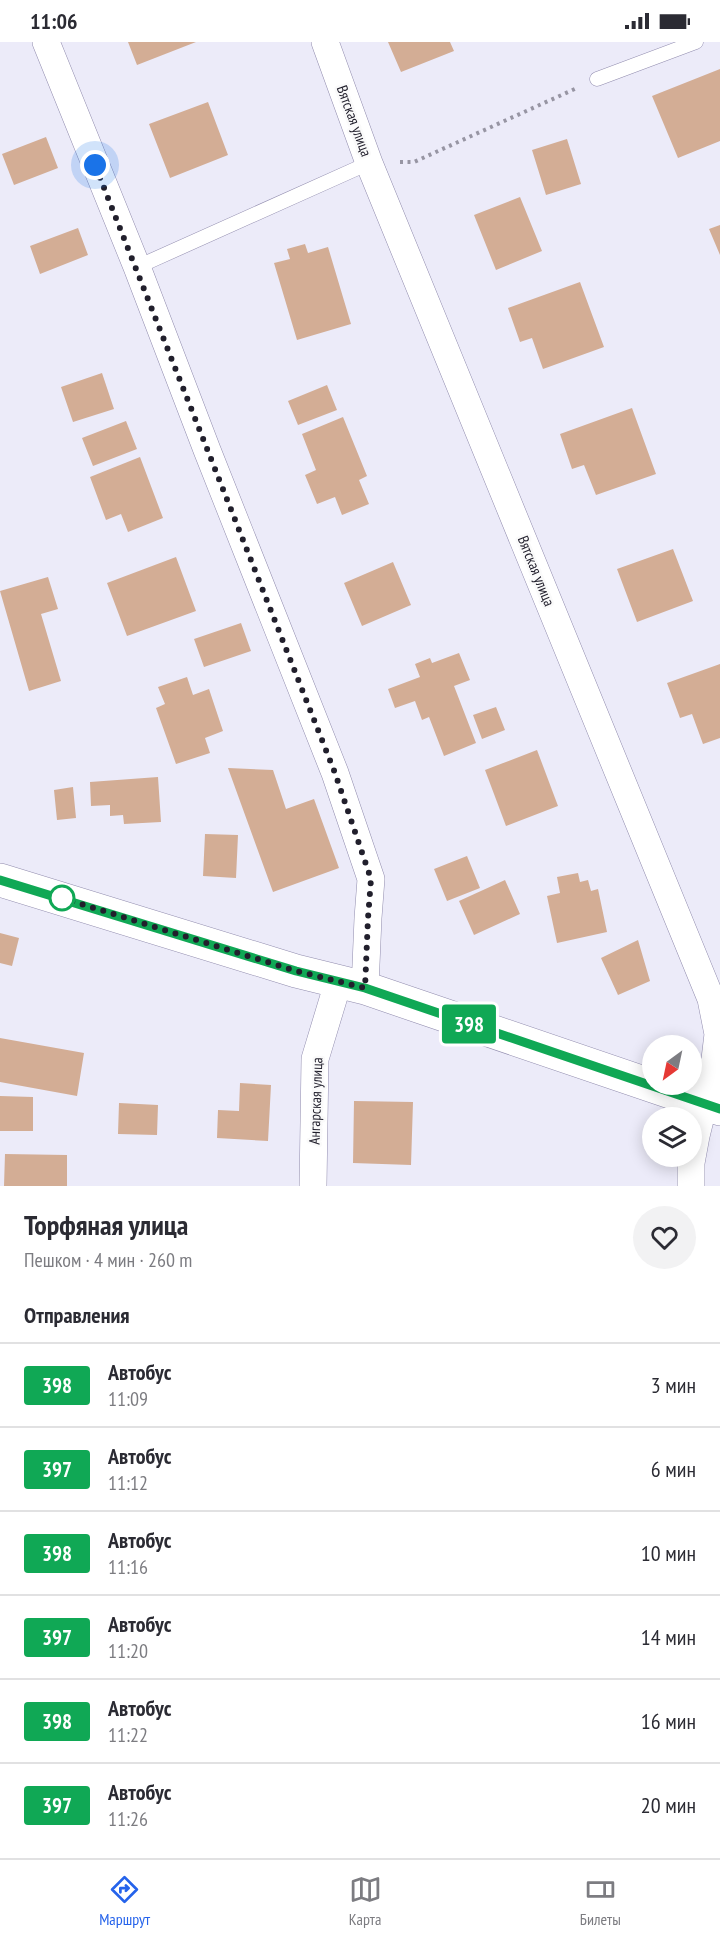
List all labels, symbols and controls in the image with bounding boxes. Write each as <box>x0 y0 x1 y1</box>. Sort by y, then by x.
text: 11:06 <box>30 7 78 35</box>
street label: Вятская улица <box>333 83 376 159</box>
your location <box>80 150 110 180</box>
street label: Вятская улица <box>514 533 559 609</box>
unlabelled marker <box>49 885 75 911</box>
line badge: 398 <box>434 1004 504 1044</box>
text: 398 <box>454 1011 484 1038</box>
north arrow <box>642 1035 702 1095</box>
map controls <box>642 1035 702 1167</box>
street label: Ангарская улица <box>304 1057 327 1145</box>
button: layers <box>642 1107 702 1167</box>
text: Торфяная улица <box>24 1206 188 1243</box>
button: heart <box>633 1206 696 1269</box>
text: Пешком · 4 мин · 260 m <box>24 1247 192 1273</box>
text: Отправления <box>24 1301 130 1329</box>
text: Автобус <box>108 1358 171 1386</box>
text: 3 мин <box>651 1371 696 1399</box>
text: 398 <box>42 1372 72 1399</box>
text: 11:09 <box>108 1386 148 1412</box>
text: Автобус <box>108 1442 171 1470</box>
text: 6 мин <box>651 1455 696 1483</box>
text: 397 <box>42 1456 72 1483</box>
text: 11:12 <box>108 1470 148 1496</box>
text: Автобус <box>108 1526 171 1554</box>
text: 10 мин <box>641 1539 696 1567</box>
text: 398 <box>42 1540 72 1567</box>
text: 11:16 <box>108 1554 148 1580</box>
text: Автобус <box>108 1610 171 1638</box>
text: 14 мин <box>641 1623 696 1651</box>
text: 397 <box>42 1624 72 1651</box>
text: 11:20 <box>108 1638 148 1664</box>
text: Автобус <box>108 1694 171 1722</box>
text: 16 мин <box>641 1707 696 1735</box>
text: 398 <box>42 1708 72 1735</box>
text: 11:22 <box>108 1722 148 1748</box>
text: Автобус <box>108 1778 171 1806</box>
text: 20 мин <box>641 1791 696 1819</box>
text: 397 <box>42 1792 72 1819</box>
text: 11:26 <box>108 1806 148 1832</box>
tab: Маршрут <box>99 1873 150 1929</box>
tab: Карта <box>349 1873 382 1929</box>
tab: Билеты <box>580 1873 621 1929</box>

